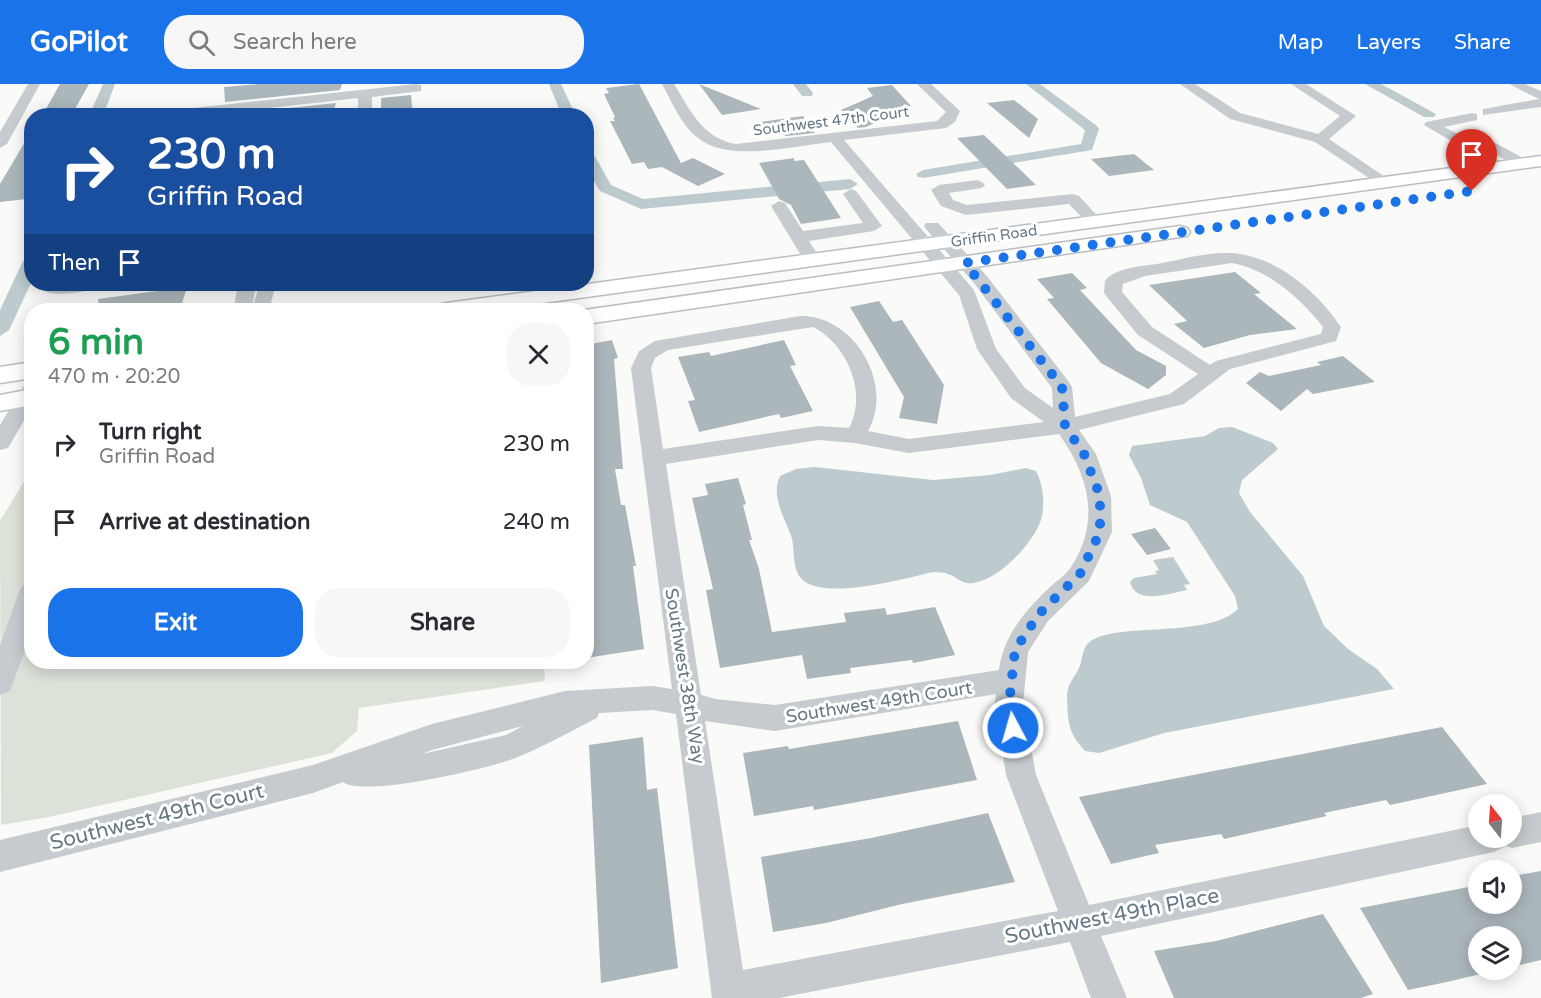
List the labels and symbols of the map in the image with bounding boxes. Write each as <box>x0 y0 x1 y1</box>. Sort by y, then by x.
street label: Southwest 47th Court <box>752 102 910 139</box>
pin <box>1446 129 1497 191</box>
street label: Griffin Road <box>950 221 1038 251</box>
street label: Southwest 38th Way <box>660 587 710 766</box>
street label: Southwest 49th Court <box>784 676 974 728</box>
position arrow <box>981 696 1045 760</box>
street label: Southwest 49th Court <box>47 778 267 856</box>
north arrow <box>1468 794 1522 848</box>
street label: Southwest 49th Place <box>1003 883 1221 949</box>

